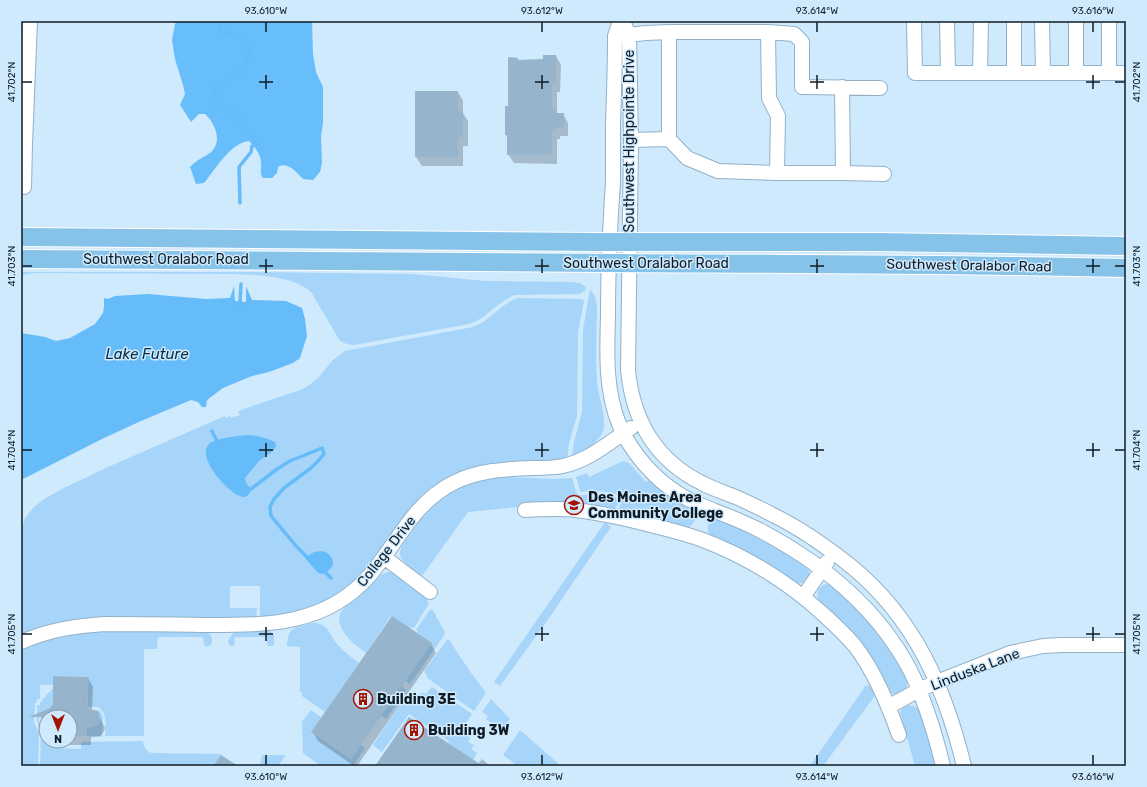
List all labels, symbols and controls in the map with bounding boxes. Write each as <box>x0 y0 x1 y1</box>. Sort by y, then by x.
text: 93.610°W <box>245 5 287 17</box>
text: 93.612°W <box>521 5 563 17</box>
text: 93.614°W <box>796 5 838 17</box>
text: 93.616°W <box>1072 5 1114 17</box>
street label: Southwest Highpointe Drive <box>621 49 638 232</box>
text: 41.702°N <box>6 62 18 102</box>
text: 41.702°N <box>1131 62 1143 102</box>
text: 41.703°N <box>6 246 18 286</box>
text: 41.703°N <box>1131 246 1143 286</box>
street label: Southwest Oralabor Road <box>83 251 249 268</box>
street label: Southwest Oralabor Road <box>563 255 729 272</box>
street label: Southwest Oralabor Road <box>886 256 1052 275</box>
water label: Lake Future <box>105 345 189 363</box>
text: 41.704°N <box>6 429 18 471</box>
text: 41.704°N <box>1131 429 1143 471</box>
place label: Des Moines Area Community College <box>588 489 723 522</box>
school or university icon: Des Moines Area Community College <box>563 494 585 516</box>
street label: College Drive <box>353 512 419 590</box>
text: 41.705°N <box>6 614 18 654</box>
text: 41.705°N <box>1131 614 1143 654</box>
street label: Linduska Lane <box>928 645 1022 694</box>
building icon: Building 3E <box>352 688 374 710</box>
place label: Building 3E <box>377 691 456 708</box>
north arrow <box>38 709 78 749</box>
building icon: Building 3W <box>403 719 425 741</box>
place label: Building 3W <box>428 722 510 739</box>
text: N <box>54 732 62 745</box>
text: 93.610°W <box>245 771 287 783</box>
text: 93.612°W <box>521 771 563 783</box>
text: 93.614°W <box>796 771 838 783</box>
text: 93.616°W <box>1072 771 1114 783</box>

